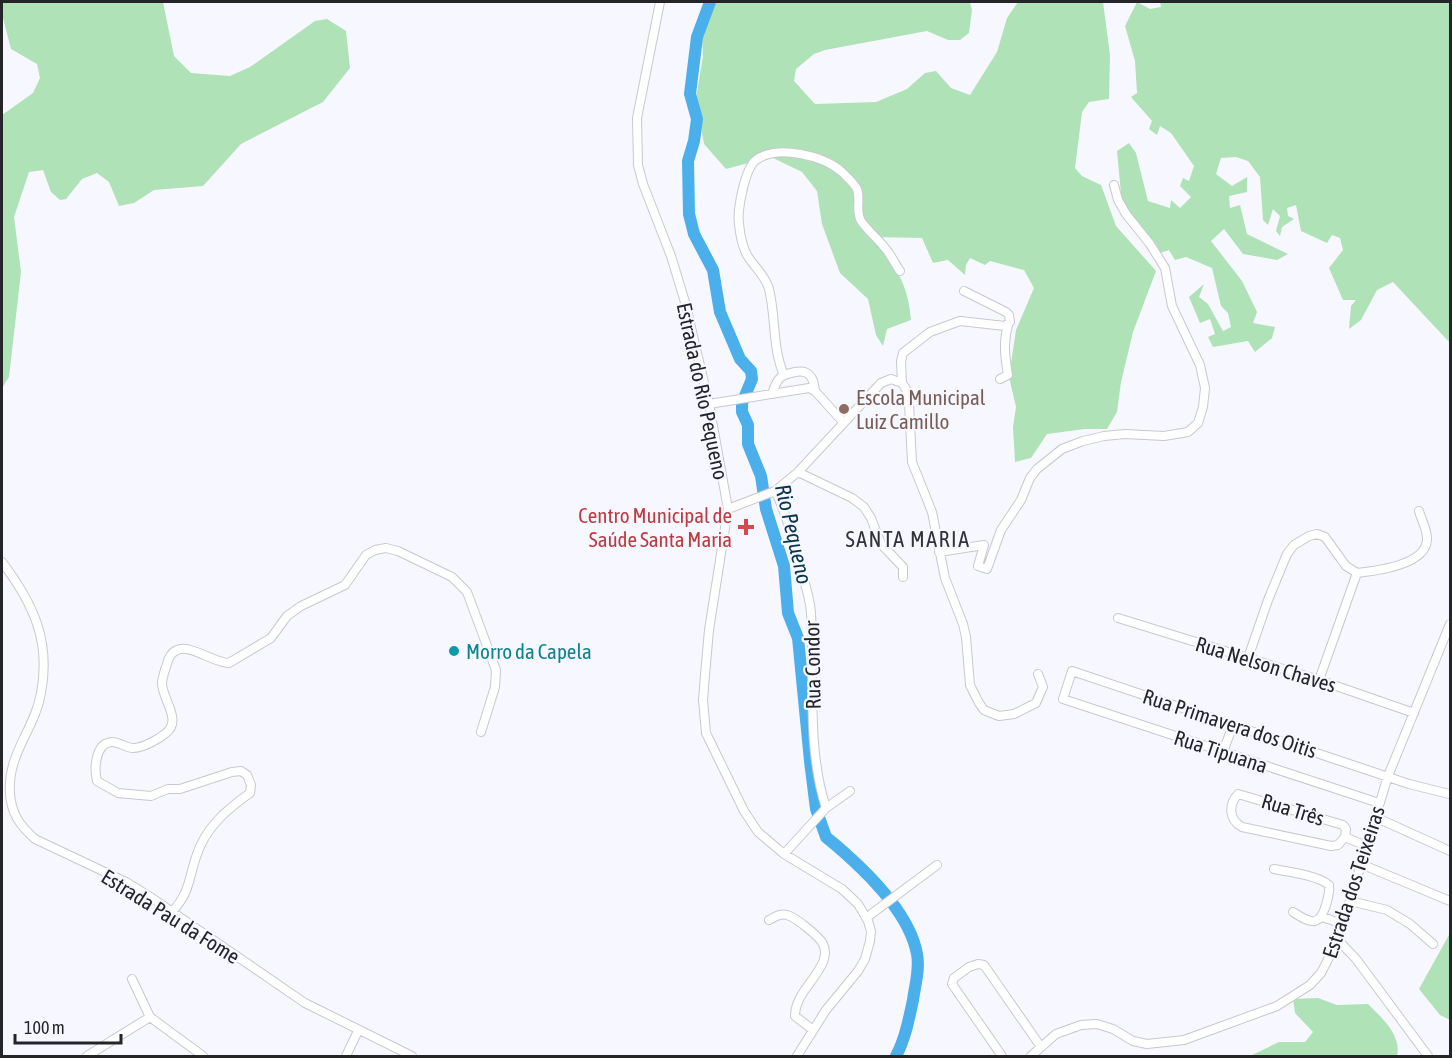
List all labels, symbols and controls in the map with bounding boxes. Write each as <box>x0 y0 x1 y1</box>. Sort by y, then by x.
street label: Estrada do Rio Pequeno <box>672 300 734 482</box>
place label: Escola Municipal Luiz Camillo <box>856 385 986 433</box>
marker: Escola Municipal Luiz Camillo <box>837 402 851 416</box>
water label: Rio Pequeno <box>770 482 818 586</box>
place label: Centro Municipal de Saúde Santa Maria <box>578 503 732 551</box>
marker: Centro Municipal de Saúde Santa Maria <box>737 518 755 536</box>
district label: SANTA MARIA <box>846 526 970 552</box>
street label: Rua Condor <box>799 620 825 710</box>
street label: Rua Nelson Chaves <box>1193 631 1339 697</box>
place label: Morro da Capela <box>466 639 592 663</box>
marker: Morro da Capela <box>447 644 461 658</box>
street label: Rua Primavera dos Oitis <box>1140 684 1320 762</box>
street label: Rua Tipuana <box>1171 725 1271 777</box>
street label: Rua Três <box>1259 788 1327 830</box>
street label: Estrada dos Teixeiras <box>1317 803 1389 961</box>
street label: Estrada Pau da Fome <box>97 864 245 968</box>
scale bar <box>15 1007 122 1045</box>
text: 100 m <box>24 1017 65 1038</box>

